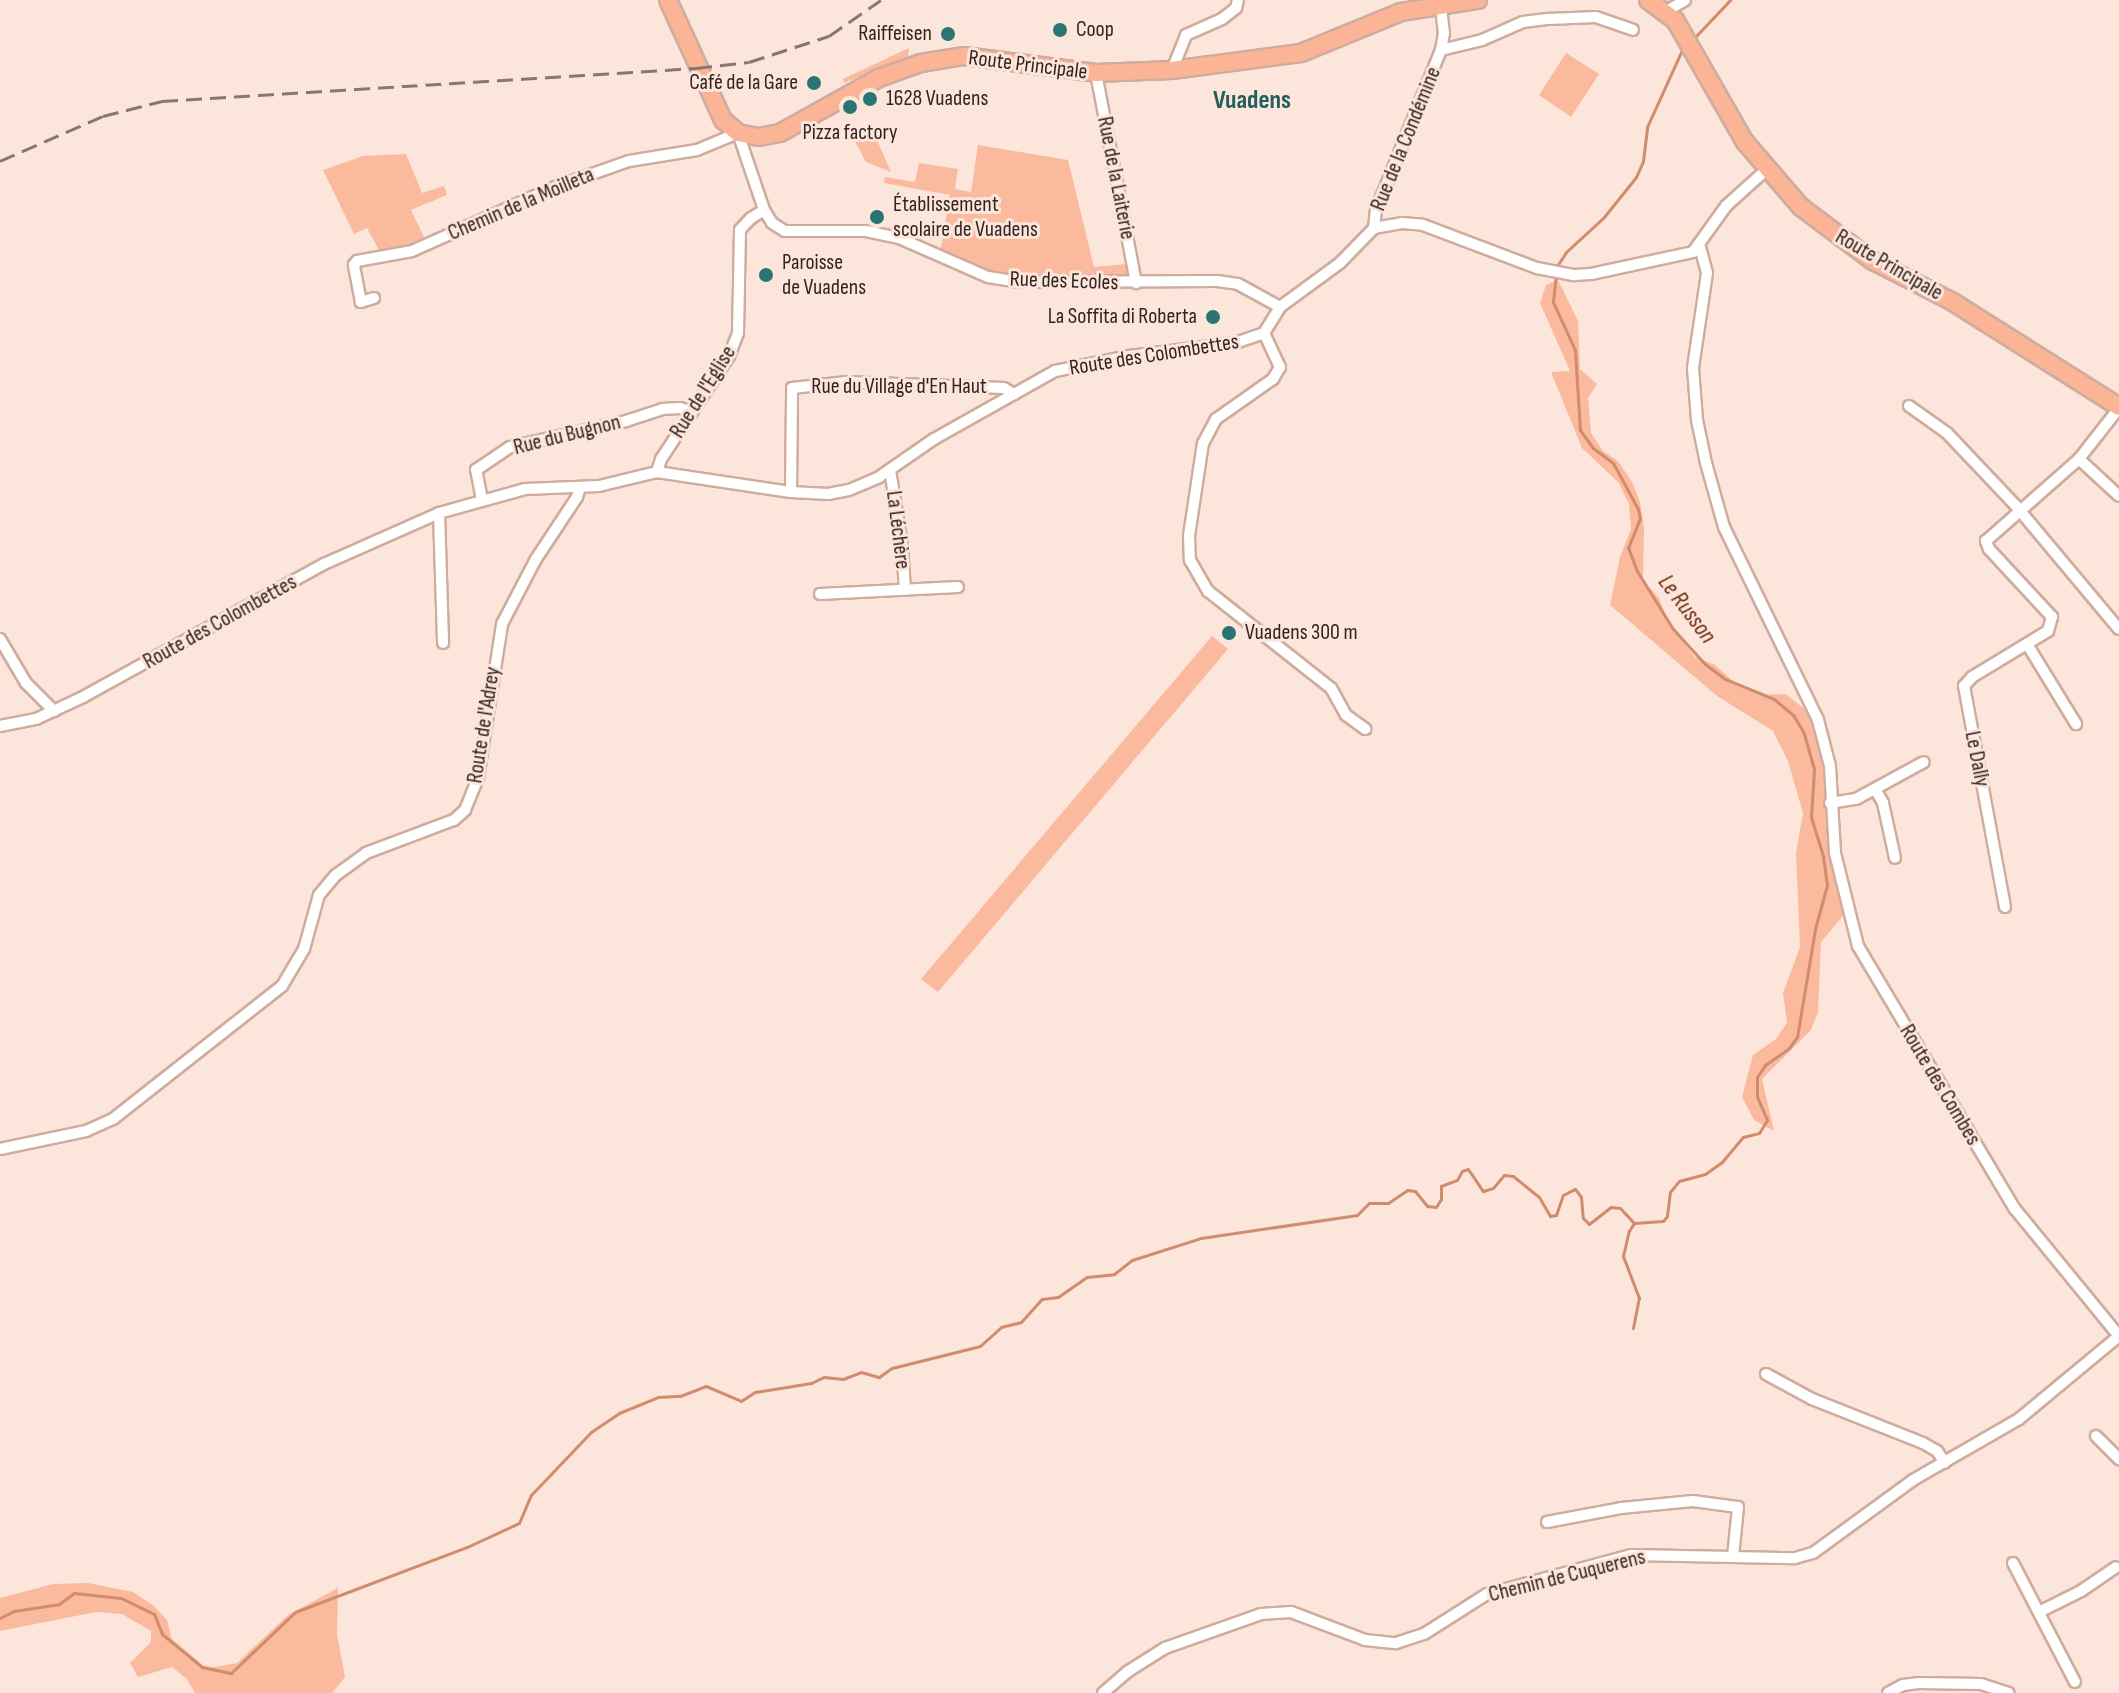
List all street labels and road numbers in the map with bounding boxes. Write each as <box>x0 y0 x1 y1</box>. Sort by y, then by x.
street label: Route Principale <box>967 45 1089 85</box>
street label: Rue de la Condémine <box>1365 63 1447 215</box>
street label: Rue de la Laiterie <box>1091 114 1141 242</box>
street label: Chemin de la Moilleta <box>444 161 598 247</box>
street label: Route Principale <box>1831 224 1947 306</box>
street label: Rue des Ecoles <box>1009 266 1119 296</box>
street label: Route des Colombettes <box>1067 329 1241 381</box>
street label: Rue de l'Eglise <box>664 341 742 443</box>
street label: Rue du Village d'En Haut <box>811 374 987 400</box>
street label: Rue du Bugnon <box>511 409 623 461</box>
street label: La Léchère <box>880 489 916 571</box>
street label: Route des Colombettes <box>139 569 301 675</box>
street label: Route de l'Adrey <box>462 665 506 785</box>
street label: Le Dally <box>1959 729 1995 789</box>
street label: Route des Combes <box>1894 1020 1986 1150</box>
street label: Chemin de Cuquerens <box>1486 1544 1648 1608</box>

